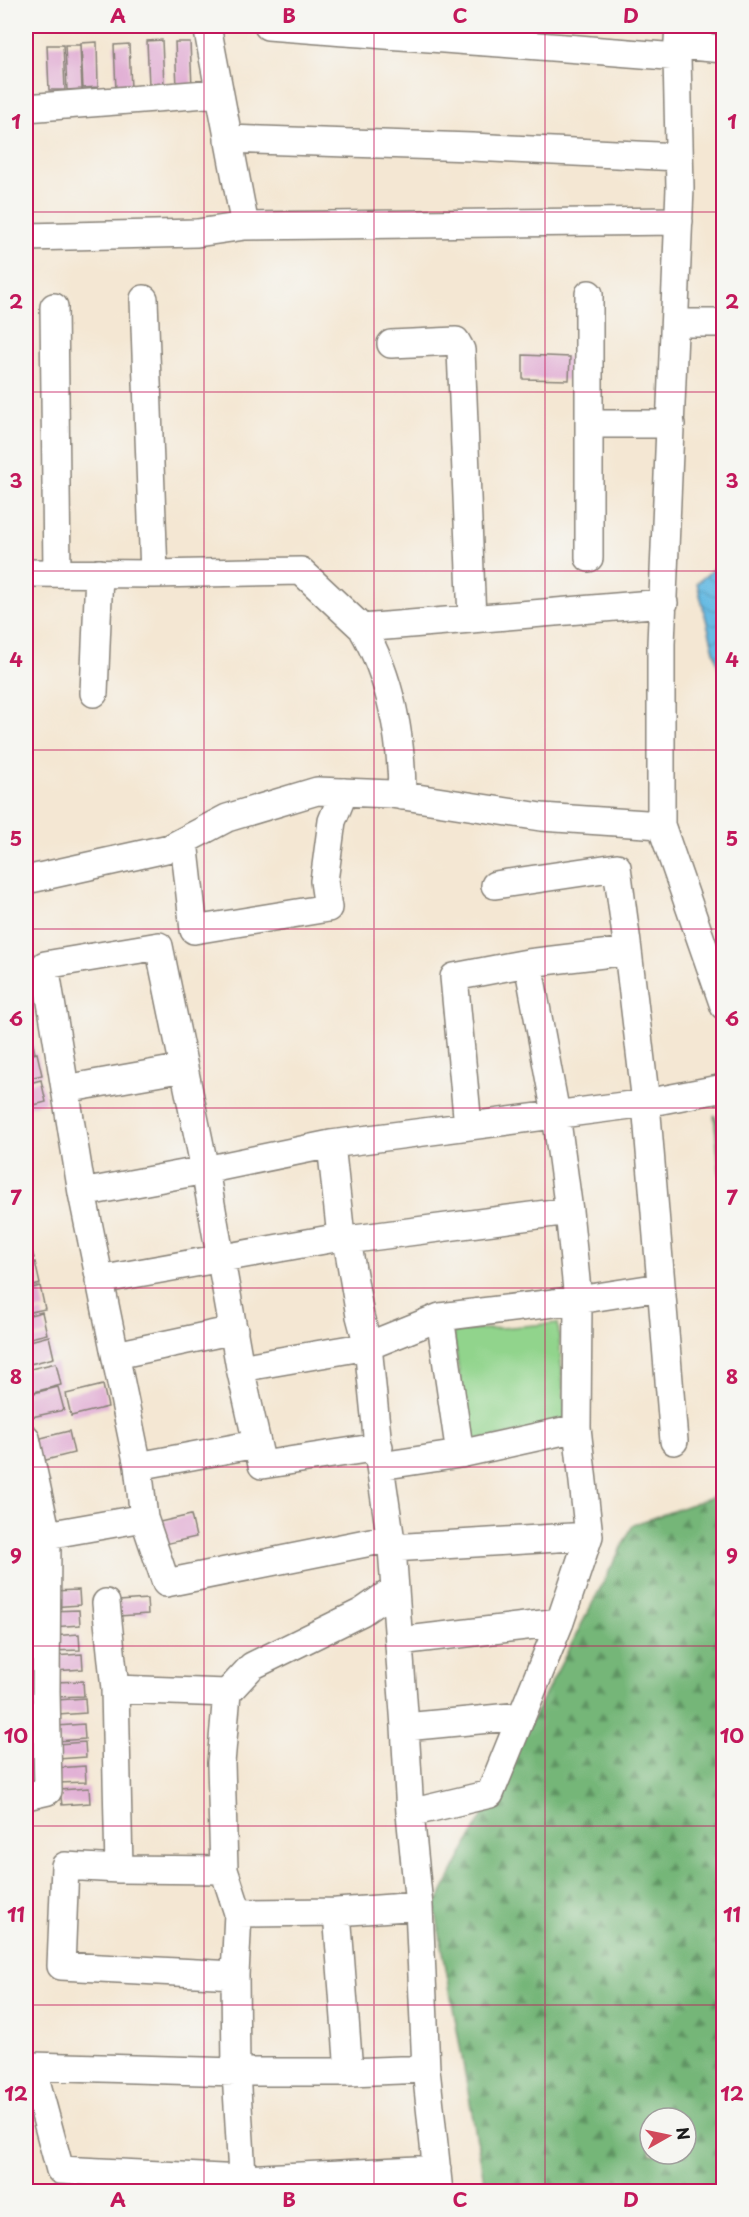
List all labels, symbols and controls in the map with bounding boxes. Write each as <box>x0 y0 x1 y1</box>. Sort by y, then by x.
text: A <box>110 0 126 30</box>
text: B <box>282 0 296 30</box>
text: C <box>452 0 468 30</box>
text: D <box>623 0 639 30</box>
text: 1 <box>11 106 21 136</box>
text: 1 <box>727 106 737 136</box>
text: 2 <box>9 286 23 316</box>
text: 2 <box>725 286 739 316</box>
text: 3 <box>9 465 23 495</box>
text: 3 <box>725 465 739 495</box>
text: 4 <box>9 644 23 674</box>
text: 4 <box>725 644 739 674</box>
text: 5 <box>10 823 22 853</box>
text: 5 <box>726 823 738 853</box>
text: 6 <box>9 1003 23 1033</box>
text: 6 <box>725 1003 739 1033</box>
text: 7 <box>10 1182 22 1212</box>
text: 7 <box>726 1182 738 1212</box>
text: 8 <box>10 1361 22 1391</box>
text: 8 <box>726 1361 738 1391</box>
text: 9 <box>10 1540 22 1570</box>
text: 9 <box>726 1540 738 1570</box>
text: 10 <box>4 1720 28 1750</box>
text: 10 <box>720 1720 744 1750</box>
text: 11 <box>7 1899 25 1929</box>
text: 11 <box>723 1899 741 1929</box>
text: 12 <box>4 2078 28 2108</box>
text: 12 <box>720 2078 744 2108</box>
north arrow <box>638 2106 698 2166</box>
text: N <box>671 2125 697 2142</box>
text: A <box>110 2184 126 2214</box>
text: B <box>282 2184 296 2214</box>
text: C <box>452 2184 468 2214</box>
text: D <box>623 2184 639 2214</box>

